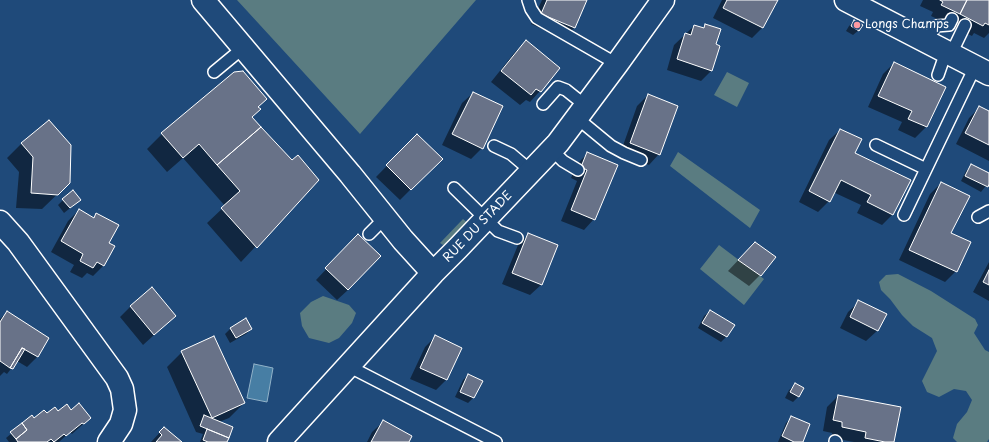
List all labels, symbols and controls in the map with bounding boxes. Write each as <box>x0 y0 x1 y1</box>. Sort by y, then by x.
place label: Longs Champs <box>865 18 949 32</box>
marker: Longs Champs <box>852 20 862 30</box>
street label: RUE DU STADE <box>440 189 516 265</box>

